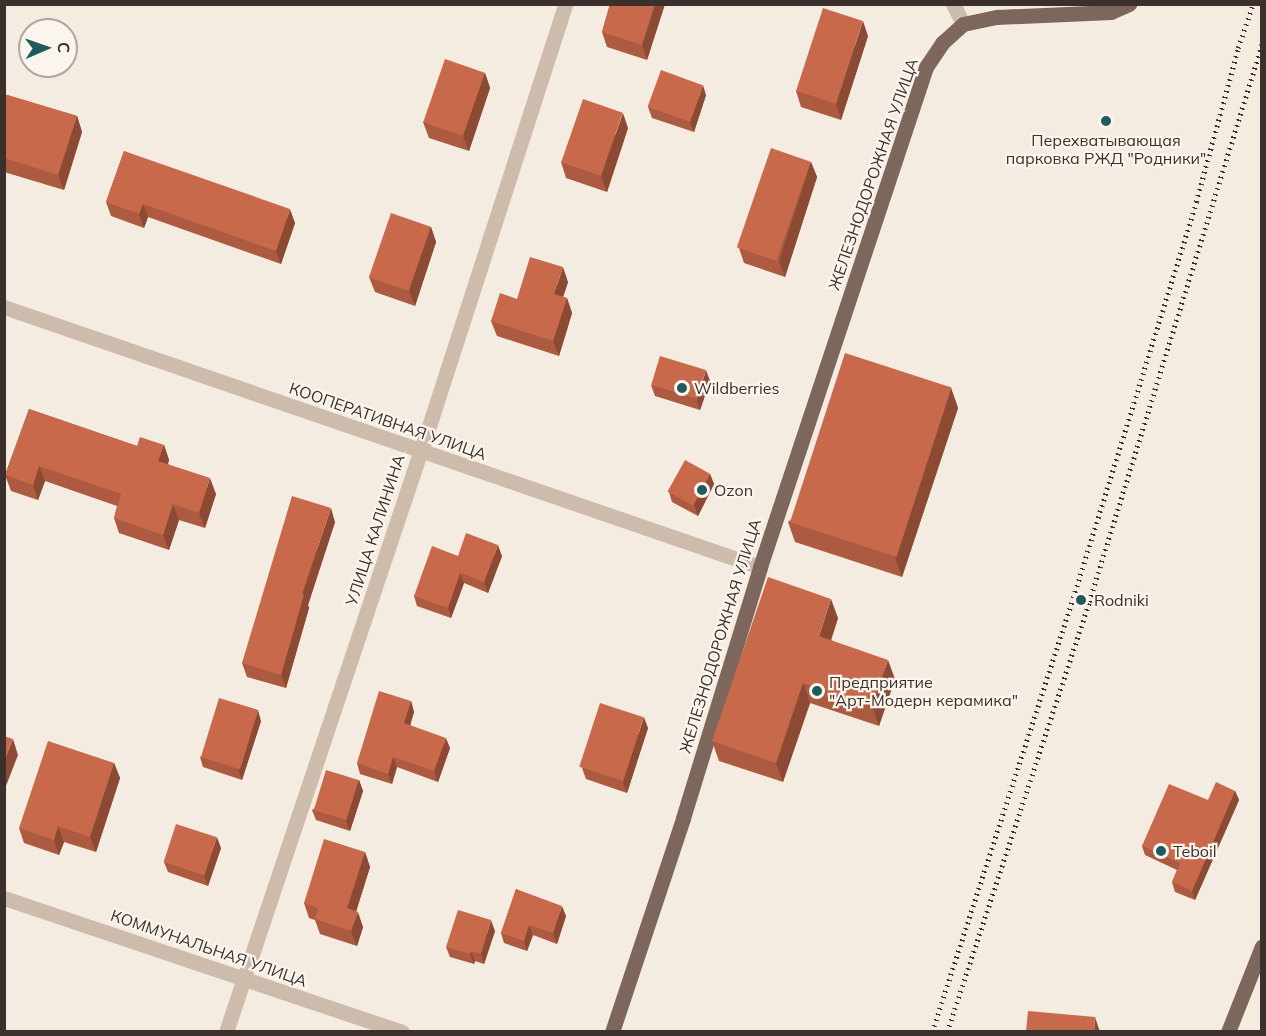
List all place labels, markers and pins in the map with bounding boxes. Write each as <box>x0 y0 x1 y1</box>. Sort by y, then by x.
marker: Перехватывающая парковка РЖД "Родники" <box>1099 114 1113 128</box>
place label: Перехватывающая парковка РЖД "Родники" <box>1006 130 1206 168</box>
place label: Wildberries <box>694 378 779 398</box>
marker: Wildberries <box>675 381 689 395</box>
place label: Ozon <box>714 480 753 500</box>
marker: Ozon <box>695 483 709 497</box>
place label: Rodniki <box>1094 590 1149 610</box>
marker: Rodniki <box>1072 591 1090 609</box>
place label: Предприятие "Арт-Модерн керамика" <box>829 672 1018 710</box>
marker: Предприятие "Арт-Модерн керамика" <box>810 684 824 698</box>
place label: Teboil <box>1173 841 1216 861</box>
marker: Teboil <box>1154 844 1168 858</box>

